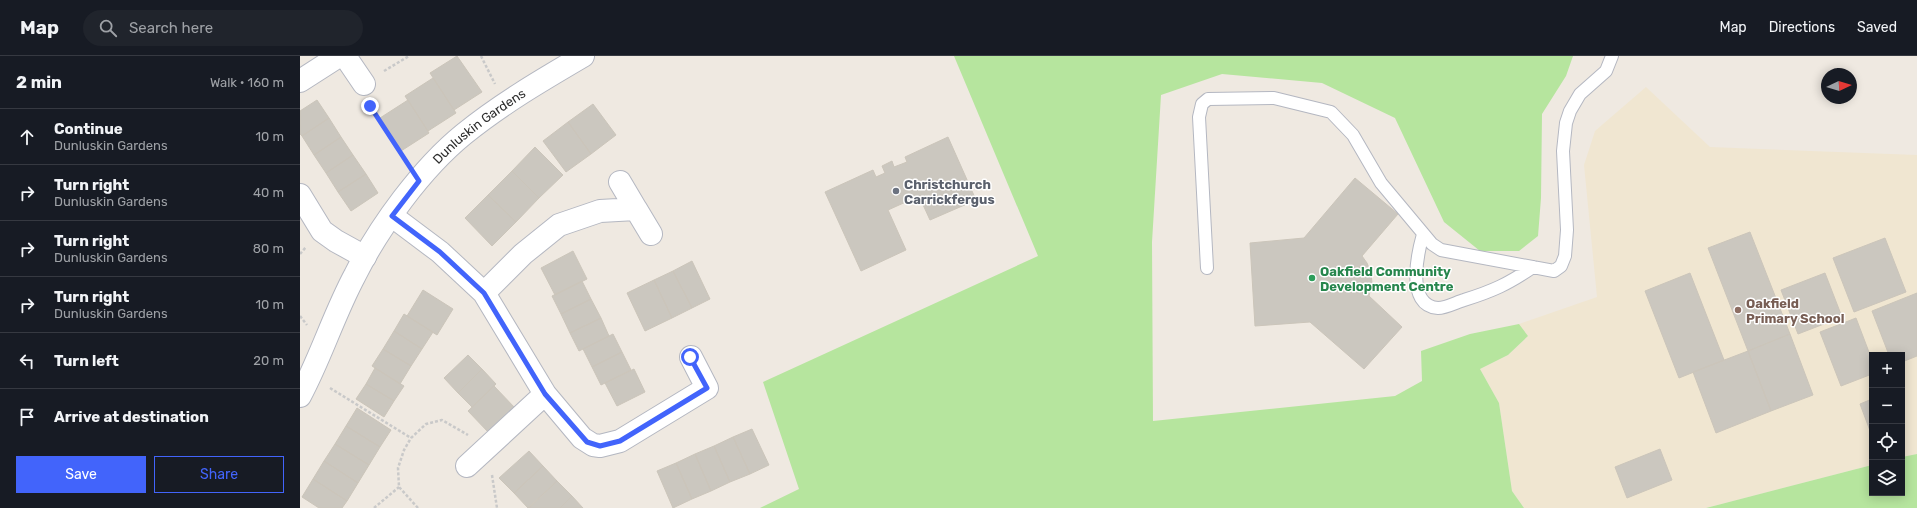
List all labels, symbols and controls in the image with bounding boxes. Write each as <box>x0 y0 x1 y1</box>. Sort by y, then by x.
search box <box>83 10 363 46</box>
text: Map <box>20 16 59 39</box>
icon: search <box>97 17 119 39</box>
text: Search here <box>129 19 213 37</box>
text: Map <box>1720 19 1747 36</box>
text: Directions <box>1769 19 1835 36</box>
text: Saved <box>1857 19 1897 36</box>
north arrow <box>1821 68 1857 104</box>
text: 2 min <box>16 72 62 92</box>
text: Walk · 160 m <box>210 75 284 90</box>
street label: Dunluskin Gardens <box>429 85 528 167</box>
route end <box>361 97 379 115</box>
text: Continue <box>54 120 123 138</box>
icon: ahead <box>16 126 38 148</box>
text: 10 m <box>255 129 284 144</box>
text: Dunluskin Gardens <box>54 138 168 153</box>
text: Turn right <box>54 176 129 194</box>
place label: Christchurch Carrickfergus <box>904 177 995 207</box>
icon: right <box>16 182 38 204</box>
text: 40 m <box>253 185 284 200</box>
marker: Christchurch Carrickfergus <box>891 186 901 196</box>
text: Dunluskin Gardens <box>54 194 168 209</box>
text: Turn right <box>54 232 129 250</box>
icon: right <box>16 238 38 260</box>
text: 80 m <box>253 241 284 256</box>
text: Dunluskin Gardens <box>54 250 168 265</box>
place label: Oakfield Community Development Centre <box>1320 264 1454 294</box>
marker: Oakfield Community Development Centre <box>1307 273 1317 283</box>
text: Turn right <box>54 288 129 306</box>
icon: right <box>16 294 38 316</box>
place label: Oakfield Primary School <box>1746 296 1844 326</box>
text: 10 m <box>255 297 284 312</box>
marker: Oakfield Primary School <box>1733 305 1743 315</box>
text: Dunluskin Gardens <box>54 306 168 321</box>
route start <box>681 348 699 366</box>
icon: left <box>16 350 38 372</box>
text: Turn left <box>54 352 119 370</box>
map controls <box>1869 352 1905 496</box>
button: + <box>1869 352 1905 388</box>
text: 20 m <box>253 353 284 368</box>
button: − <box>1869 388 1905 424</box>
icon: arrive <box>16 406 38 428</box>
text: Arrive at destination <box>54 408 209 426</box>
button: locate <box>1869 424 1905 460</box>
button: Save <box>16 456 146 493</box>
button: Share <box>154 456 284 493</box>
button: layers <box>1869 460 1905 496</box>

